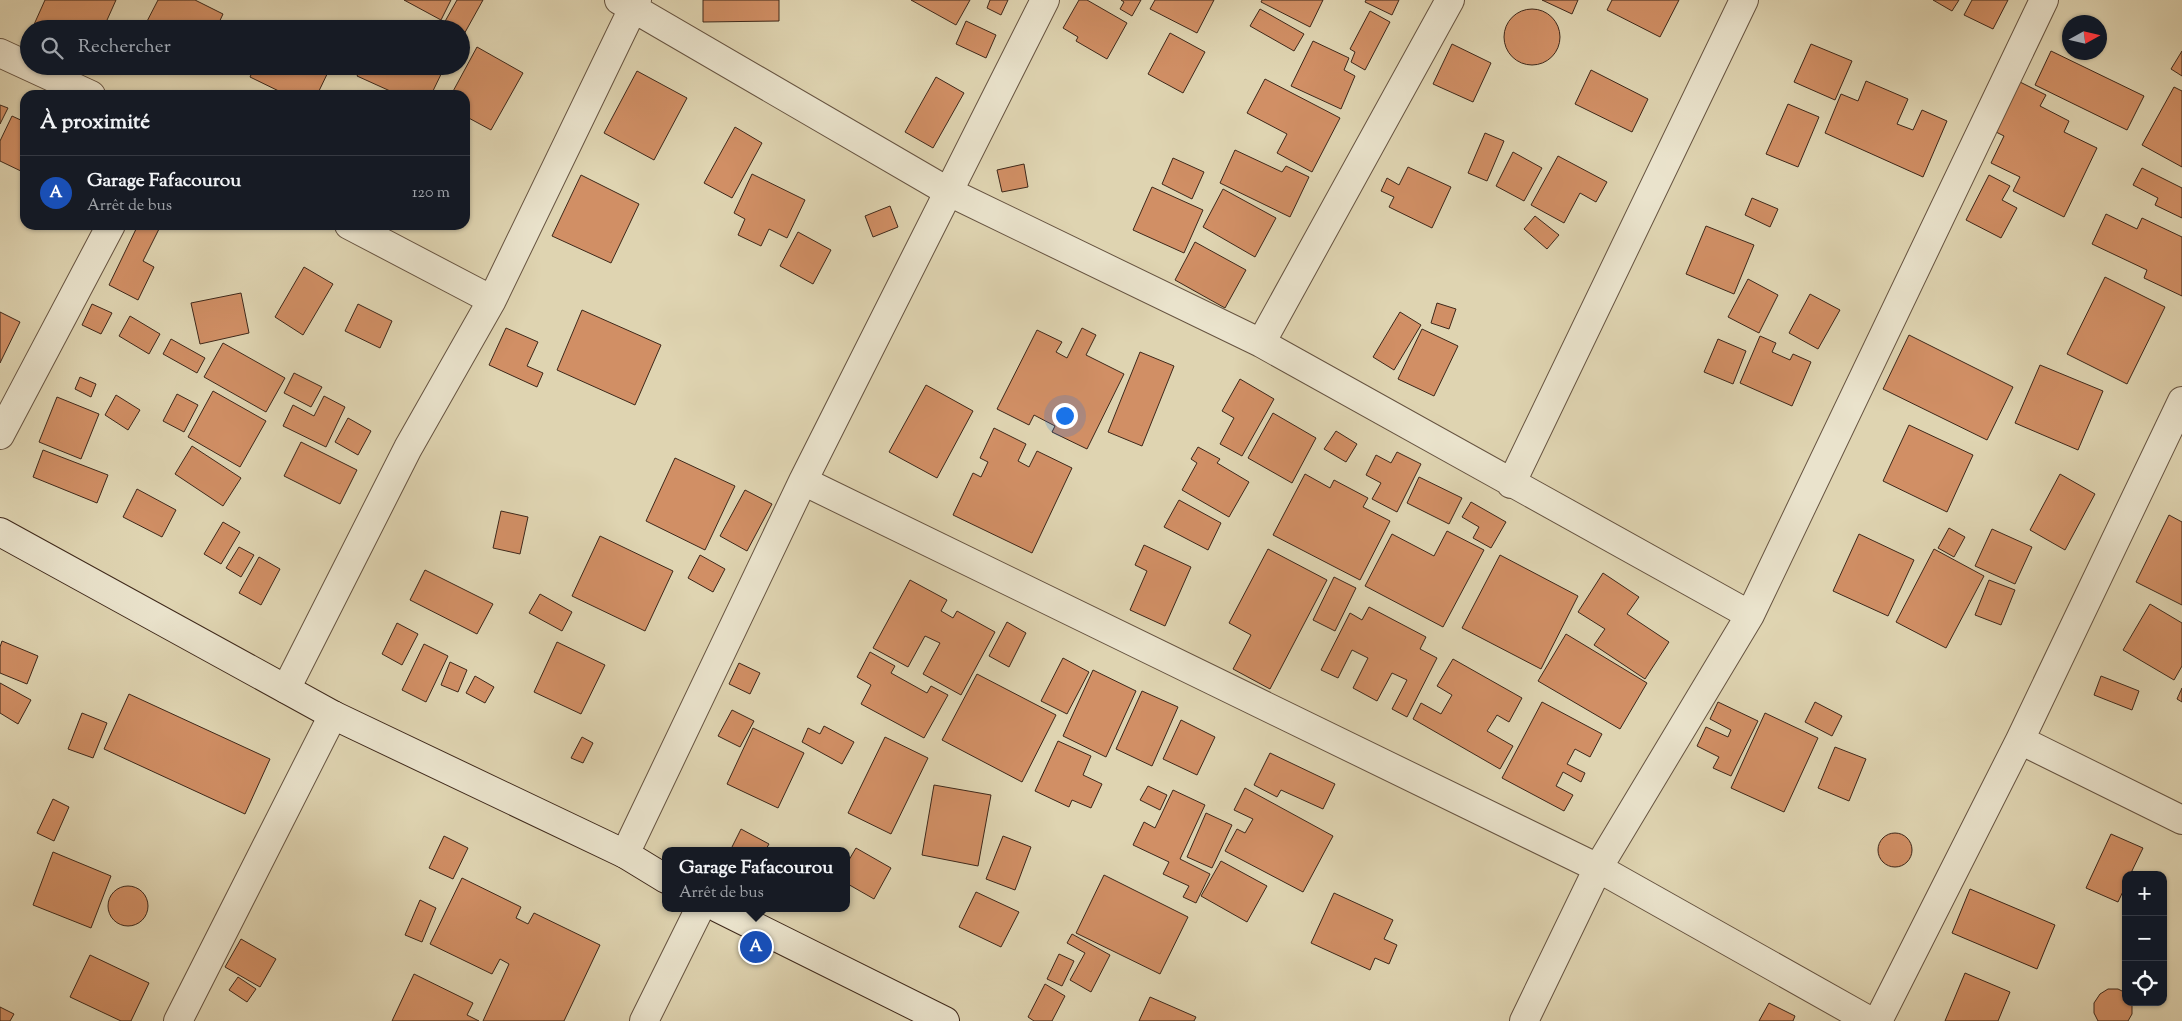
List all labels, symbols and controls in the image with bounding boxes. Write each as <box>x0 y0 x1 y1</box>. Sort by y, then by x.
north arrow <box>2062 15 2107 60</box>
search box <box>20 20 470 75</box>
icon: search <box>38 34 66 62</box>
text: Rechercher <box>78 34 171 61</box>
text: À proximité <box>40 108 150 138</box>
text: Garage Fafacourou <box>87 168 241 195</box>
text: A <box>50 182 63 205</box>
text: 120 m <box>412 182 450 205</box>
text: Arrêt de bus <box>87 195 172 218</box>
your location <box>1052 403 1078 429</box>
popup <box>662 847 850 912</box>
text: Garage Fafacourou <box>679 855 833 882</box>
map controls <box>2122 871 2167 1006</box>
button: + <box>2122 871 2167 916</box>
text: Arrêt de bus <box>679 882 764 905</box>
button: − <box>2122 916 2167 961</box>
pin: A <box>740 928 772 966</box>
button: locate <box>2122 961 2167 1006</box>

